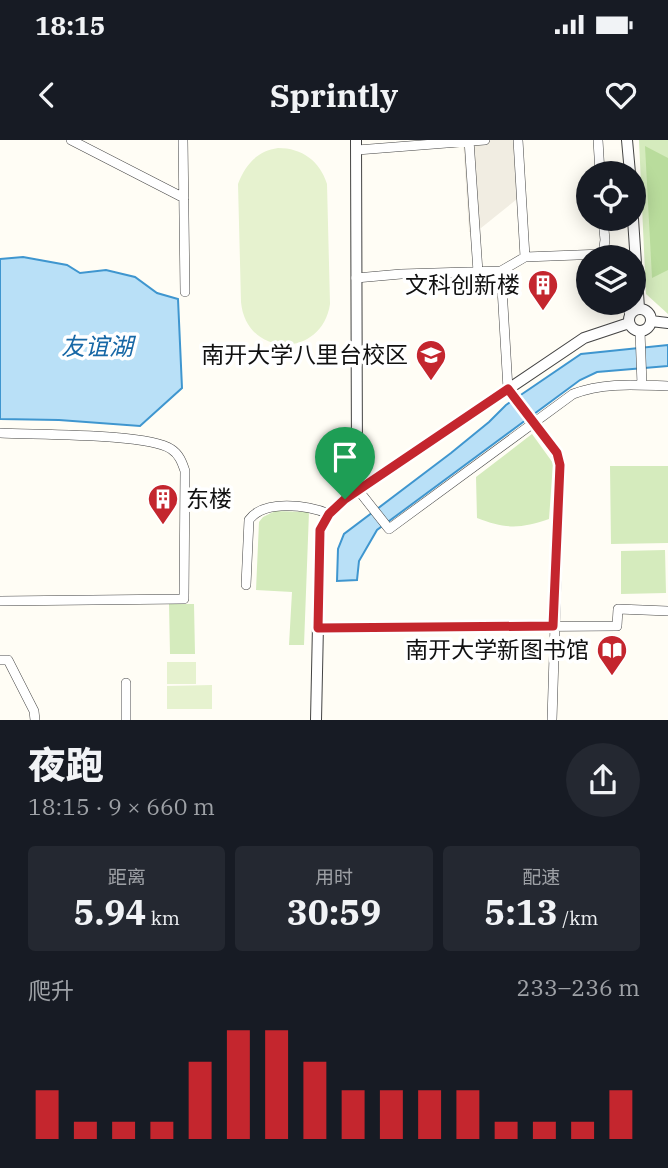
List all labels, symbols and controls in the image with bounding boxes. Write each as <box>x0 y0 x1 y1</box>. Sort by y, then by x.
text: 18:15 <box>35 8 105 42</box>
text: Sprintly <box>270 74 398 116</box>
icon: back <box>28 76 66 114</box>
icon: heart <box>602 76 640 114</box>
map controls <box>576 161 646 315</box>
button: locate <box>576 161 646 231</box>
button: layers <box>576 245 646 315</box>
building icon: 文科创新楼 <box>526 268 560 312</box>
place label: 文科创新楼 <box>405 269 520 299</box>
water label: 友谊湖 <box>61 330 137 362</box>
school or university icon: 南开大学八里台校区 <box>414 338 448 382</box>
place label: 南开大学八里台校区 <box>201 339 408 369</box>
pin <box>315 427 375 499</box>
icon: arrive <box>326 438 364 476</box>
building icon: 东楼 <box>146 482 180 526</box>
place label: 东楼 <box>186 483 232 513</box>
library icon: 南开大学新图书馆 <box>595 633 629 677</box>
place label: 南开大学新图书馆 <box>405 634 589 664</box>
text: 夜跑 <box>28 740 104 789</box>
button: share <box>566 743 640 817</box>
text: 18:15 · 9 × 660 m <box>28 791 215 821</box>
text: 距离 <box>108 865 146 889</box>
text: 用时 <box>315 865 353 889</box>
text: 配速 <box>522 865 560 889</box>
text: 5.94 <box>73 889 146 935</box>
text: 30:59 <box>287 889 381 935</box>
text: 5:13 <box>484 889 558 935</box>
text: km <box>146 906 180 930</box>
text: /km <box>558 906 598 930</box>
text: 233–236 m <box>516 972 640 1002</box>
text: 爬升 <box>28 975 74 1005</box>

